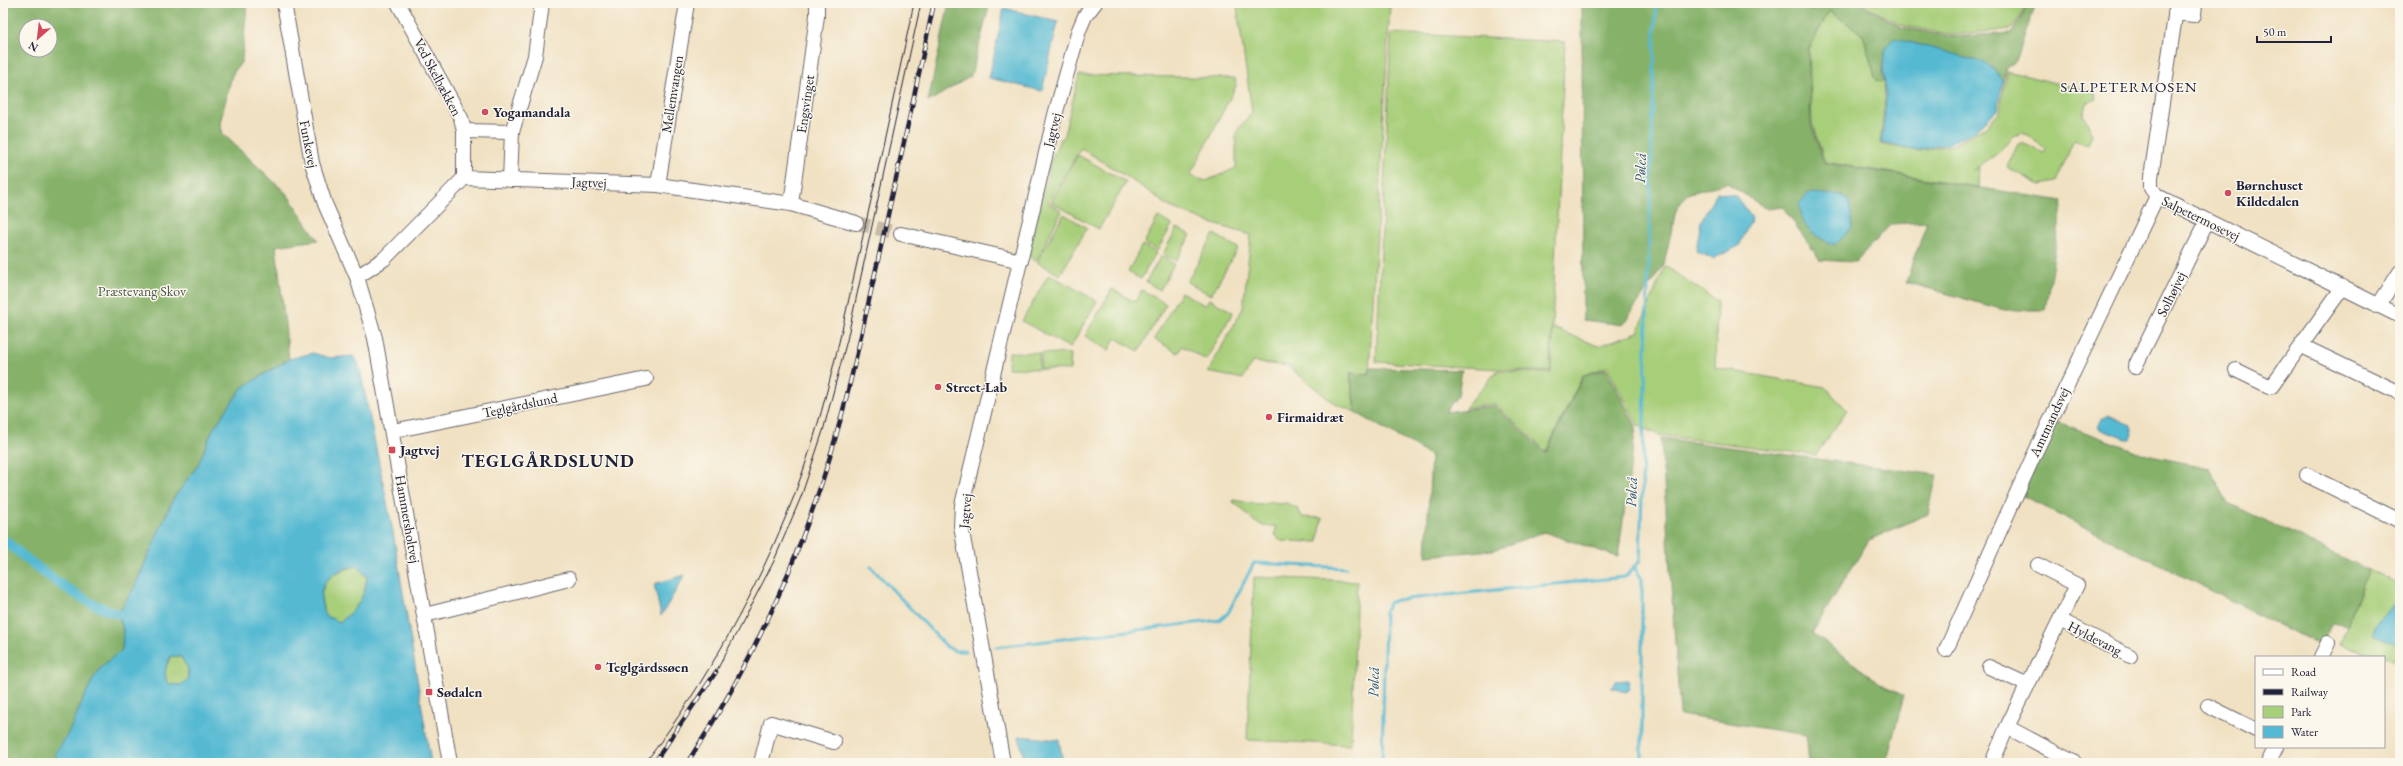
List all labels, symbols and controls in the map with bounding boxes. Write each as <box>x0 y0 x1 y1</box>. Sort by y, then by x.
north arrow <box>18 18 58 58</box>
scale bar <box>2257 18 2331 44</box>
text: 50 m <box>2263 24 2287 40</box>
street label: Ved Skelbækken <box>410 35 466 120</box>
text: N <box>26 39 41 55</box>
street label: Mellemvangen <box>657 53 687 134</box>
street label: Engsvinget <box>792 73 818 134</box>
district label: SALPETERMOSEN <box>2060 77 2198 96</box>
place label: Yogamandala <box>493 103 571 121</box>
marker: Yogamandala <box>480 107 490 117</box>
street label: Jagtvej <box>1039 111 1065 150</box>
street label: Funkevej <box>296 119 322 169</box>
water label: Pøleå <box>1630 152 1650 184</box>
street label: Jagtvej <box>570 172 607 192</box>
place label: Børnehuset Kildedalen <box>2236 176 2304 210</box>
marker: Børnehuset Kildedalen <box>2223 188 2233 198</box>
street label: Salpetermosevej <box>2159 191 2243 245</box>
street label: Solhøjvej <box>2152 268 2190 320</box>
park label: Præstevang Skov <box>98 282 187 300</box>
place label: Street-Lab <box>946 378 1007 396</box>
marker: Street-Lab <box>933 382 943 392</box>
street label: Amtmandsvej <box>2025 384 2073 461</box>
street label: Teglgårdslund <box>481 388 560 422</box>
place label: Firmaidræt <box>1277 408 1344 426</box>
marker: Firmaidræt <box>1264 412 1274 422</box>
place label: Jagtvej <box>398 441 439 459</box>
marker: Jagtvej <box>387 445 397 455</box>
district label: TEGLGÅRDSLUND <box>461 449 635 472</box>
street label: Hammersholtvej <box>391 473 425 565</box>
water label: Pøleå <box>1621 476 1641 508</box>
street label: Jagtvej <box>954 493 976 530</box>
street label: Hyldevang <box>2065 617 2126 660</box>
legend <box>2255 656 2385 748</box>
place label: Teglgårdssøen <box>606 658 689 676</box>
marker: Teglgårdssøen <box>593 662 603 672</box>
text: Road <box>2291 664 2317 680</box>
water label: Pøleå <box>1363 666 1383 697</box>
place label: Sødalen <box>437 683 483 701</box>
text: Railway <box>2291 684 2329 700</box>
marker: Sødalen <box>424 687 434 697</box>
text: Park <box>2291 704 2312 720</box>
text: Water <box>2291 724 2318 740</box>

